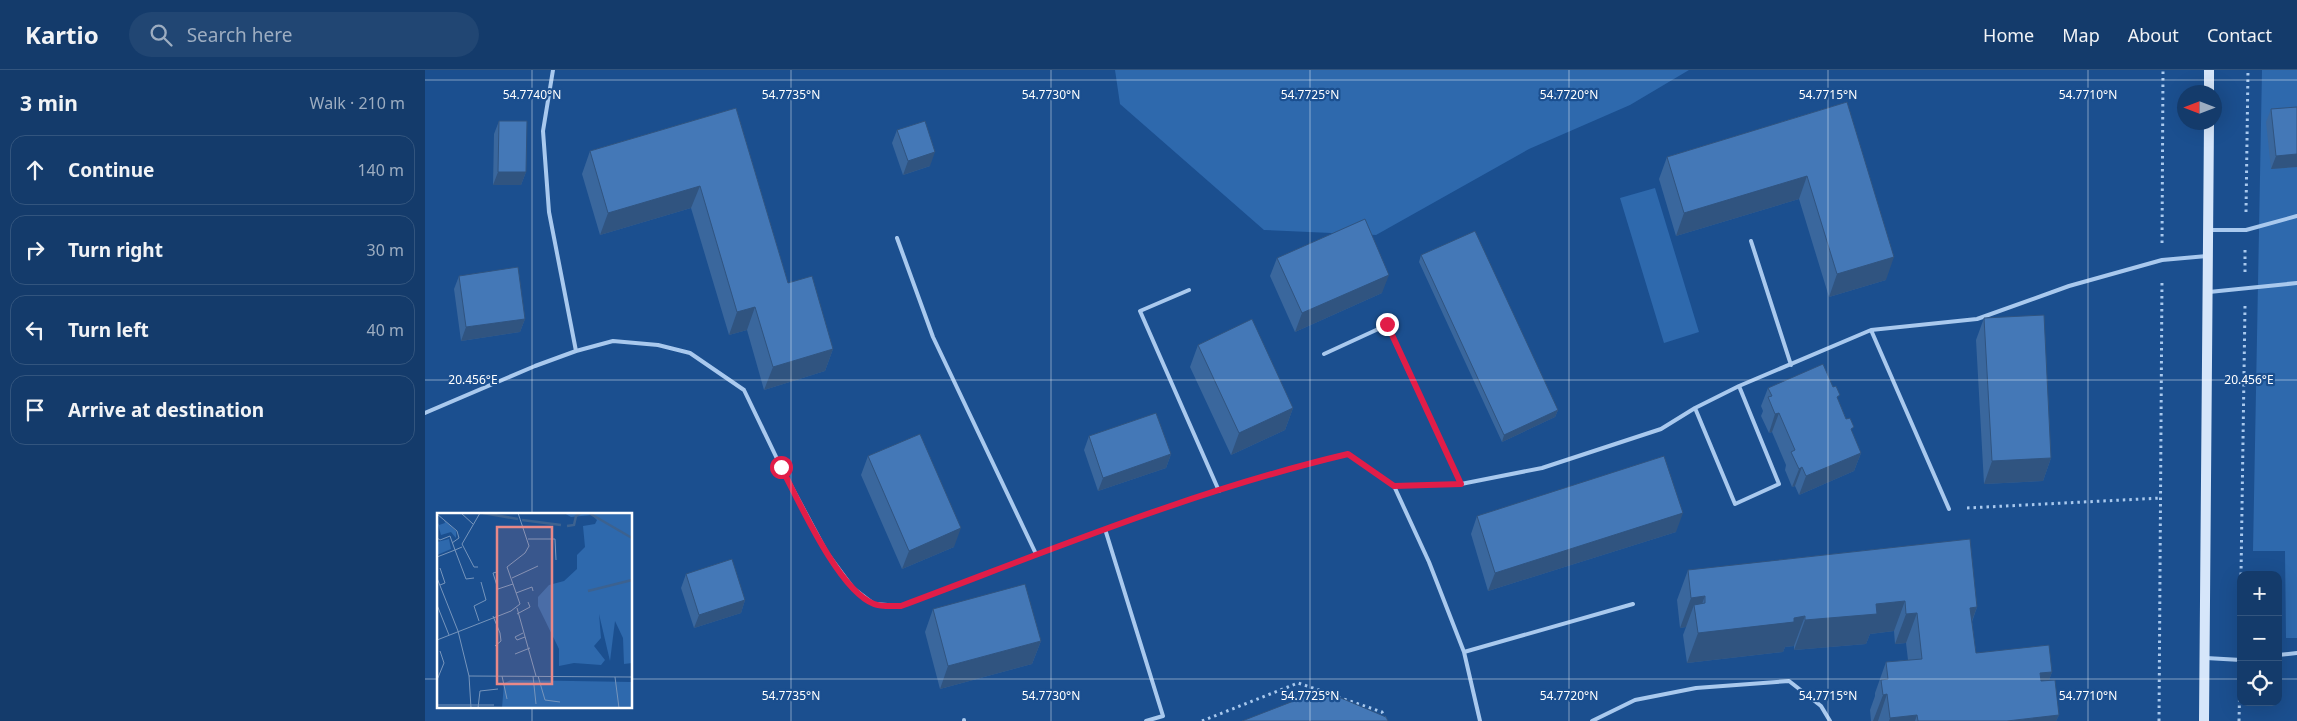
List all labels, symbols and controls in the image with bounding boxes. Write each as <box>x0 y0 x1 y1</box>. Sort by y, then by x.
search box <box>129 12 479 57</box>
text: Kartio <box>25 18 99 51</box>
icon: search <box>147 21 175 49</box>
text: Search here <box>187 22 292 48</box>
text: Home <box>1983 23 2034 47</box>
text: Map <box>2062 23 2100 47</box>
text: About <box>2128 23 2179 47</box>
text: Contact <box>2207 23 2272 47</box>
north arrow <box>2177 85 2222 130</box>
text: 54.7740°N <box>503 86 561 103</box>
text: 54.7735°N <box>762 86 820 103</box>
text: 54.7730°N <box>1022 86 1080 103</box>
text: 54.7725°N <box>1281 86 1339 103</box>
text: 54.7720°N <box>1540 86 1598 103</box>
text: 54.7715°N <box>1799 86 1857 103</box>
text: 54.7710°N <box>2059 86 2117 103</box>
text: 3 min <box>20 89 78 117</box>
text: Walk · 210 m <box>310 92 405 114</box>
icon: ahead <box>21 156 49 184</box>
text: Continue <box>68 157 154 183</box>
text: 140 m <box>357 159 404 181</box>
icon: right <box>21 236 49 264</box>
text: Turn right <box>68 237 163 263</box>
text: 30 m <box>367 239 404 261</box>
route end <box>1376 313 1399 336</box>
icon: left <box>21 316 49 344</box>
text: Turn left <box>68 317 149 343</box>
text: 40 m <box>367 319 404 341</box>
text: 20.456°E <box>448 371 498 388</box>
text: 20.456°E <box>2224 371 2274 388</box>
icon: arrive <box>21 396 49 424</box>
text: Arrive at destination <box>68 397 264 423</box>
route start <box>770 456 793 479</box>
inset map <box>437 513 633 708</box>
map controls <box>2237 571 2282 706</box>
button: + <box>2237 571 2282 616</box>
button: − <box>2237 616 2282 661</box>
button: locate <box>2237 661 2282 706</box>
text: 54.7735°N <box>762 687 820 704</box>
text: 54.7730°N <box>1022 687 1080 704</box>
text: 54.7725°N <box>1281 687 1339 704</box>
text: 54.7720°N <box>1540 687 1598 704</box>
text: 54.7715°N <box>1799 687 1857 704</box>
text: 54.7710°N <box>2059 687 2117 704</box>

